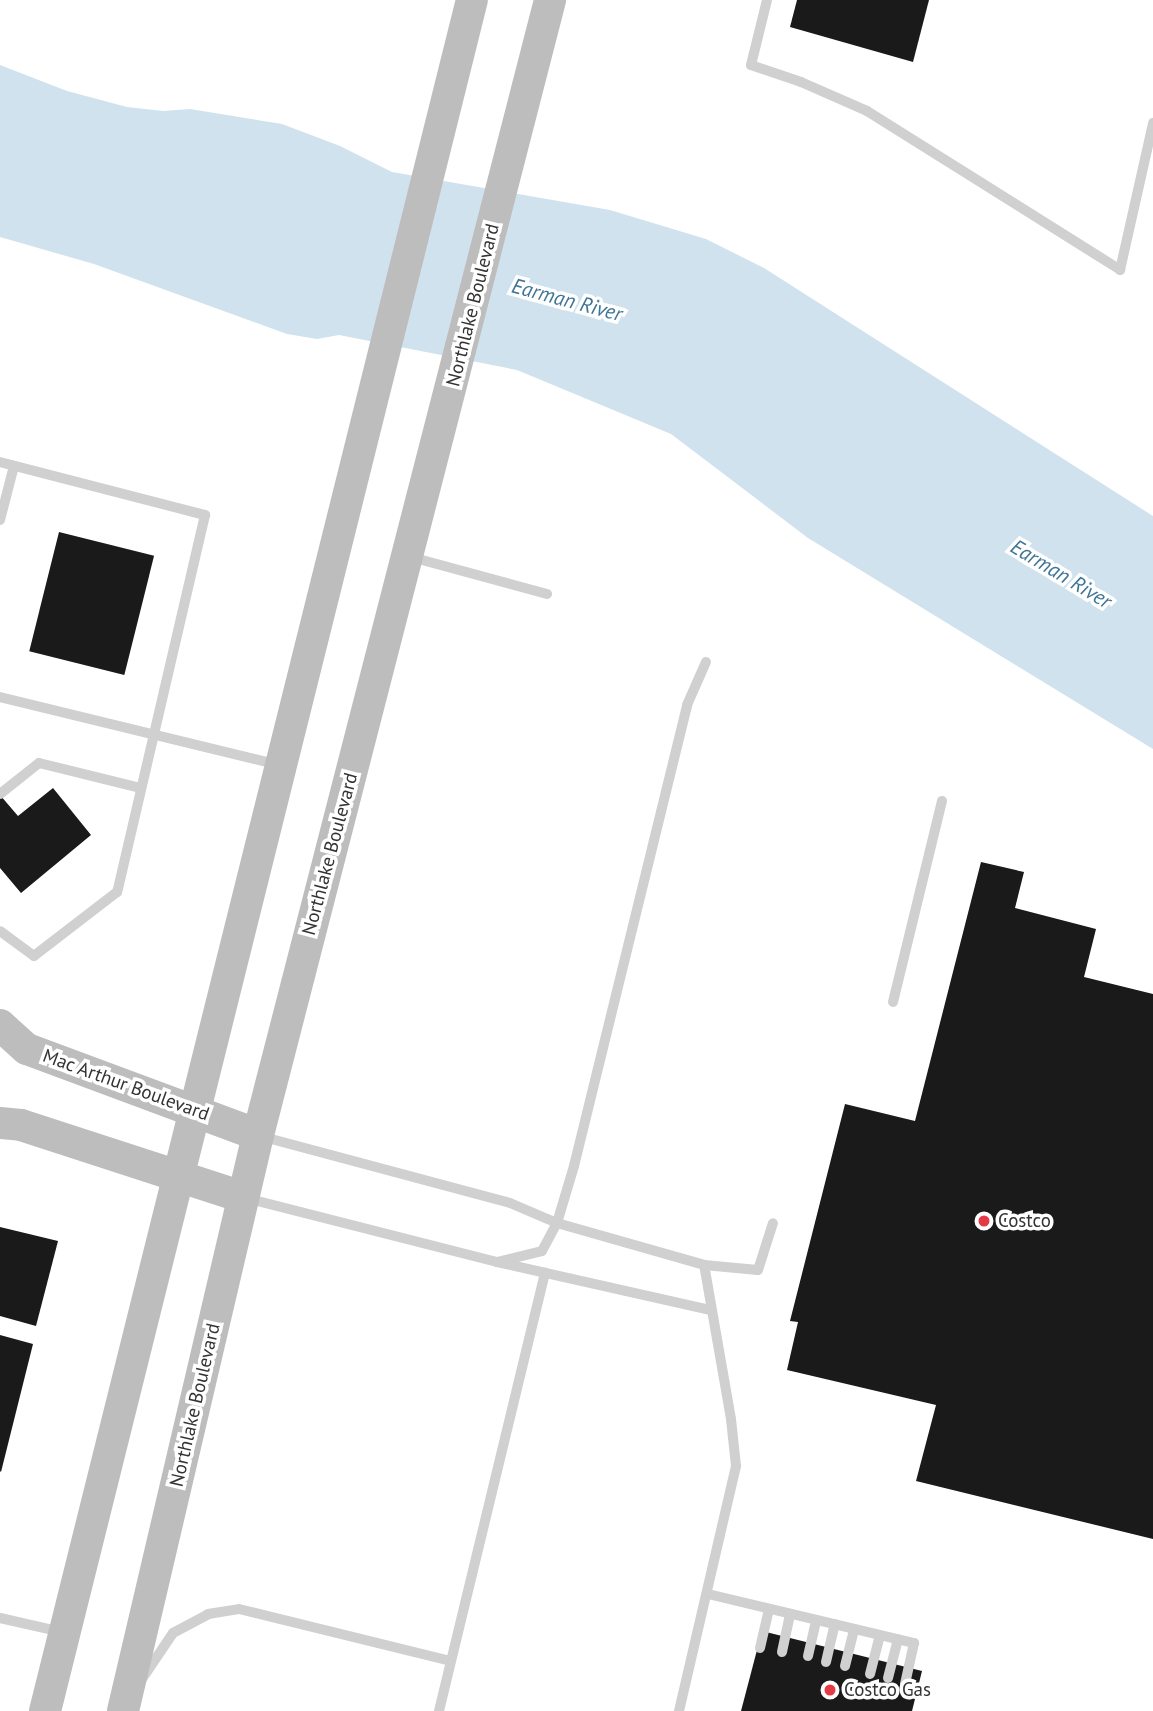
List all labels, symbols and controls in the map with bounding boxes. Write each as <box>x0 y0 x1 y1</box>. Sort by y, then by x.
street label: Northlake Boulevard <box>442 221 504 389</box>
water label: Earman River <box>509 273 625 327</box>
water label: Earman River <box>1006 534 1116 614</box>
street label: Northlake Boulevard <box>297 770 363 938</box>
street label: Mac Arthur Boulevard <box>39 1044 213 1126</box>
place label: Costco <box>998 1210 1051 1232</box>
marker: Costco <box>976 1213 992 1229</box>
street label: Northlake Boulevard <box>165 1321 225 1489</box>
place label: Costco Gas <box>844 1679 931 1701</box>
marker: Costco Gas <box>822 1682 838 1698</box>

